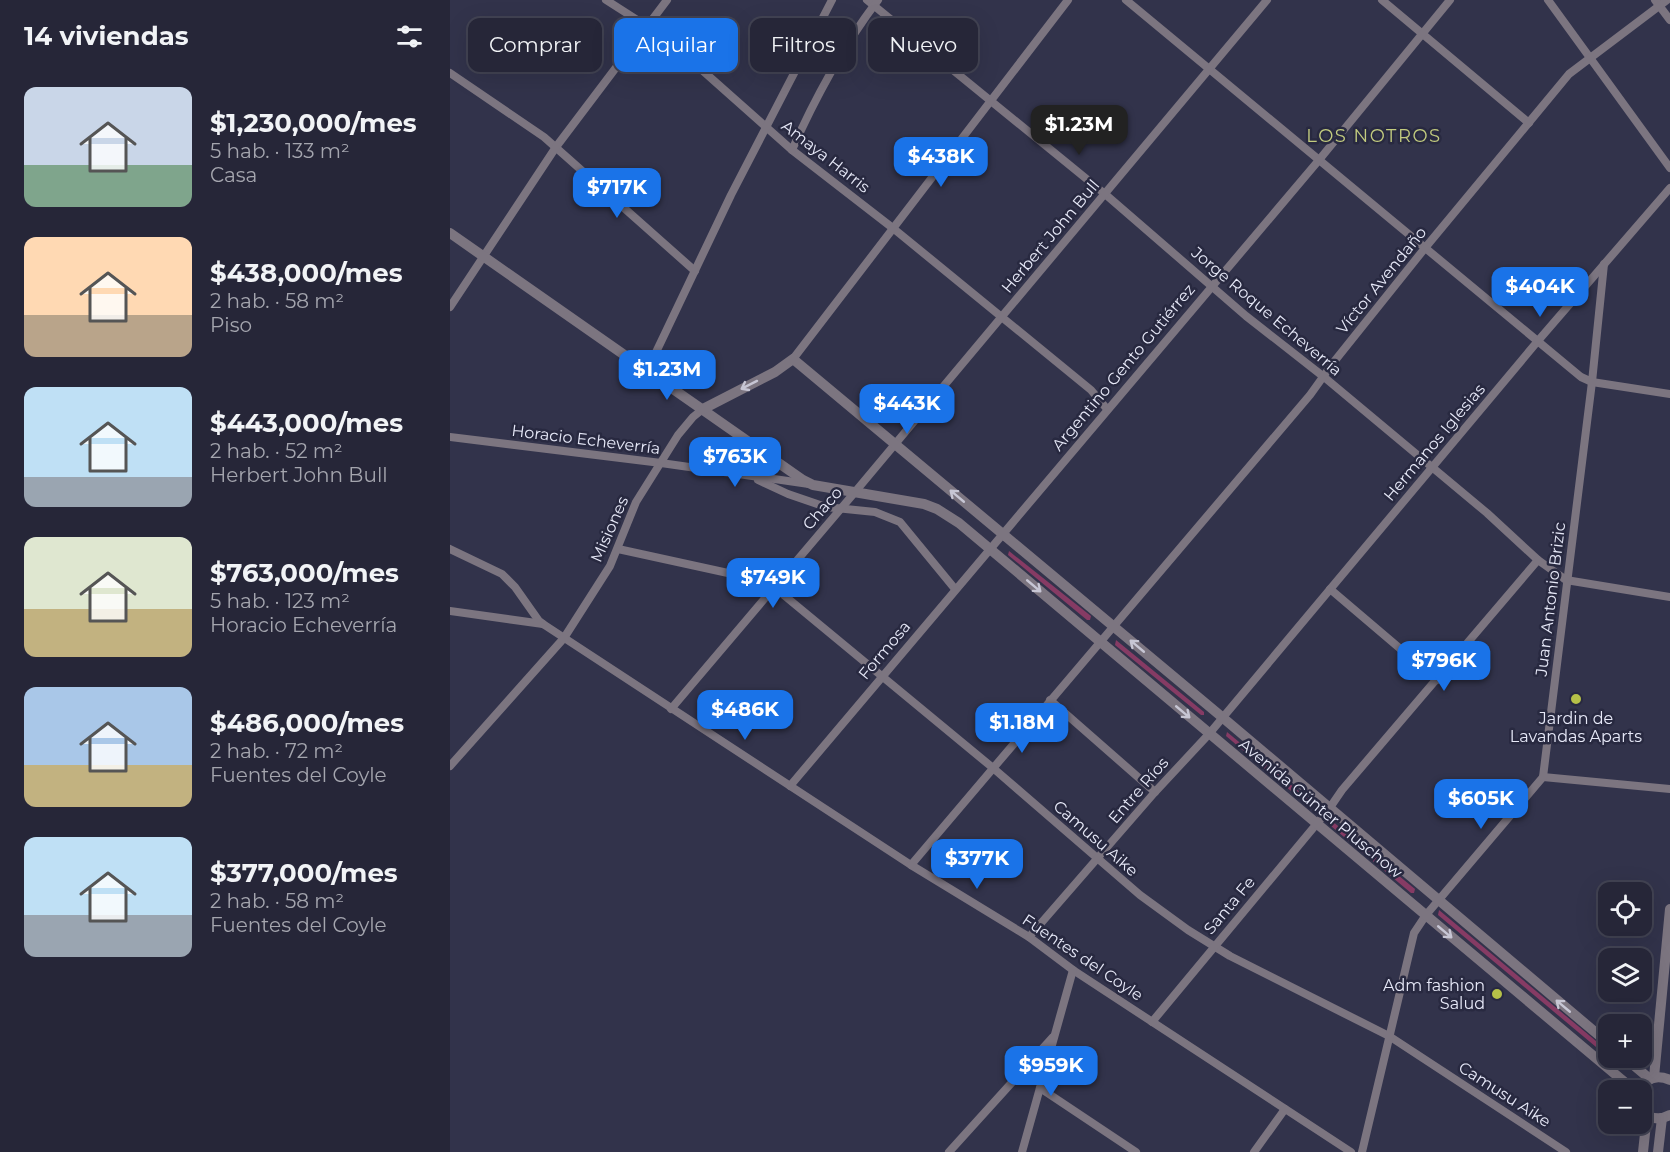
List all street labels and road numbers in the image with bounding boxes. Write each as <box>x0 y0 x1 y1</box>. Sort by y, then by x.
street label: Amaya Harris <box>778 116 874 197</box>
street label: Herbert John Bull <box>997 176 1103 297</box>
street label: Víctor Avendaño <box>1332 223 1430 338</box>
street label: Jorge Roque Echeverría <box>1187 242 1346 380</box>
street label: Argentino Gento Gutiérrez <box>1048 280 1199 455</box>
street label: Hermanos Iglesias <box>1380 380 1489 505</box>
street label: Horacio Echeverría <box>510 421 661 458</box>
street label: Chaco <box>799 483 846 534</box>
street label: Misiones <box>587 493 632 565</box>
street label: Juan Antonio Brizic <box>1531 521 1569 678</box>
street label: Formosa <box>854 617 914 683</box>
street label: Avenida Günter Pluschow <box>1235 735 1406 882</box>
street label: Entre Ríos <box>1104 753 1173 827</box>
street label: Camusu Aike <box>1050 796 1142 880</box>
street label: Santa Fe <box>1200 873 1259 938</box>
street label: Fuentes del Coyle <box>1019 910 1147 1005</box>
street label: Camusu Aike <box>1455 1058 1554 1131</box>

